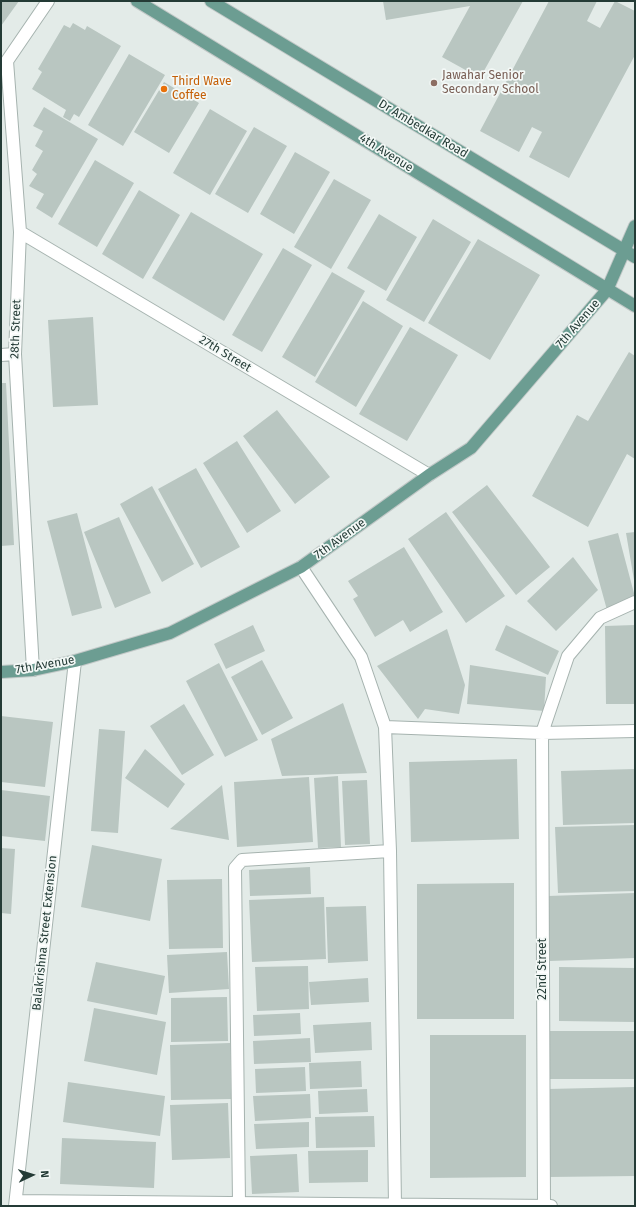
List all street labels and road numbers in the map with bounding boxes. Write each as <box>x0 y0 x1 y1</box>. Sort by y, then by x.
street label: Dr Ambedkar Road <box>376 97 470 161</box>
street label: 4th Avenue <box>356 131 416 175</box>
street label: 7th Avenue <box>553 297 603 351</box>
street label: 28th Street <box>8 299 24 359</box>
street label: 27th Street <box>196 333 254 375</box>
street label: 7th Avenue <box>312 516 368 562</box>
street label: 7th Avenue <box>14 653 76 677</box>
street label: Balakrishna Street Extension <box>30 855 60 1011</box>
street label: 22nd Street <box>536 938 550 1000</box>

